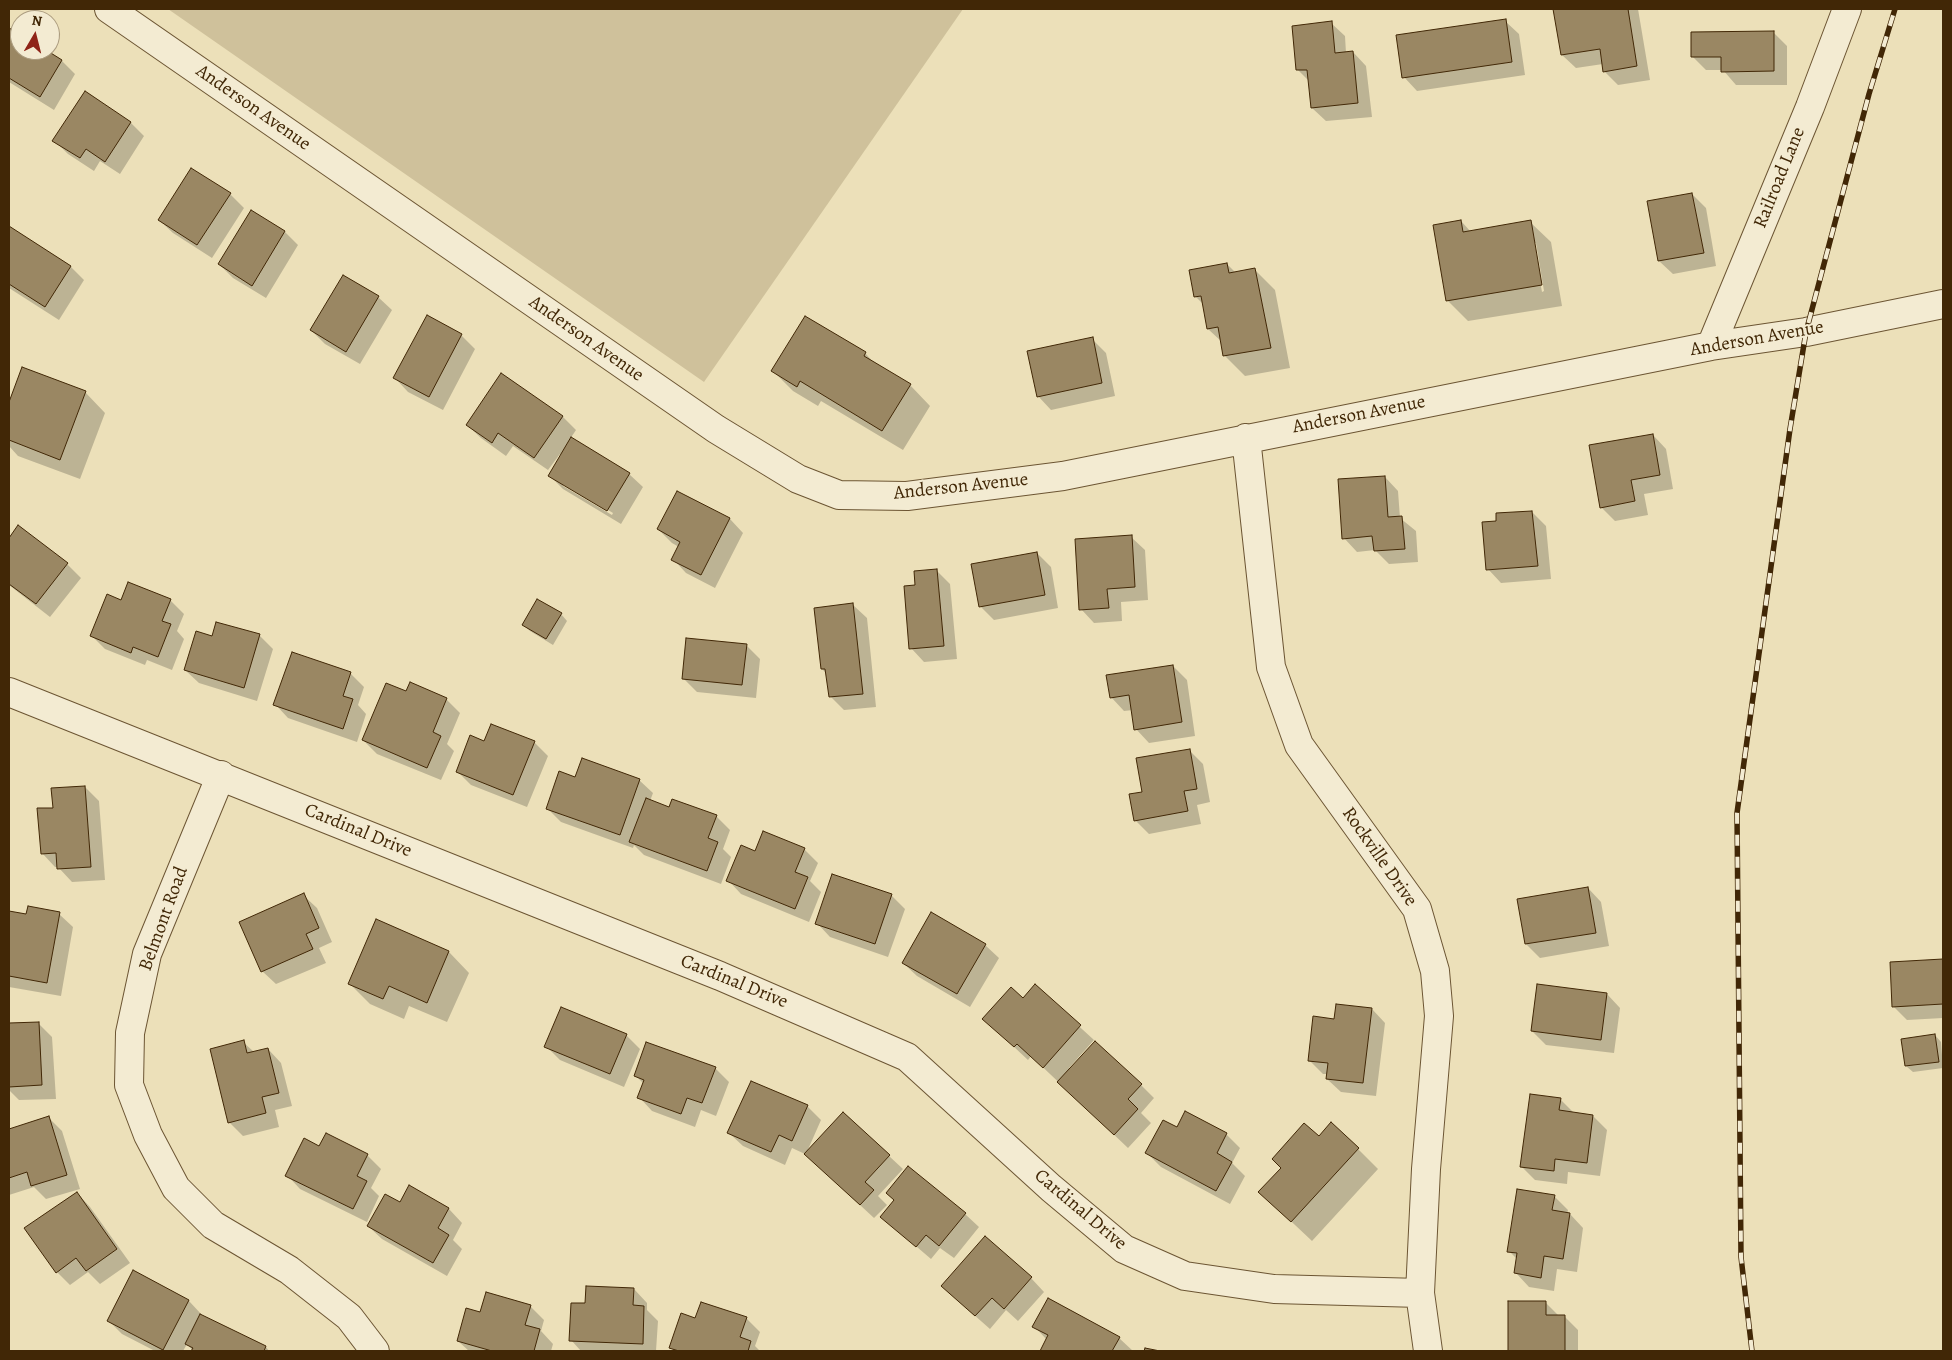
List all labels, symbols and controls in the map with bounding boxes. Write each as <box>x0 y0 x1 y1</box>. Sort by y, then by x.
north arrow <box>10 10 60 60</box>
text: N <box>31 11 43 31</box>
street label: Anderson Avenue <box>191 60 315 156</box>
street label: Railroad Lane <box>1749 124 1811 232</box>
street label: Anderson Avenue <box>524 291 648 387</box>
street label: Anderson Avenue <box>1689 316 1825 362</box>
street label: Anderson Avenue <box>1291 391 1427 439</box>
street label: Anderson Avenue <box>893 469 1029 505</box>
street label: Cardinal Drive <box>301 799 415 863</box>
street label: Rockville Drive <box>1336 803 1422 911</box>
street label: Belmont Road <box>135 864 193 974</box>
street label: Cardinal Drive <box>677 950 791 1014</box>
street label: Cardinal Drive <box>1029 1165 1131 1255</box>

